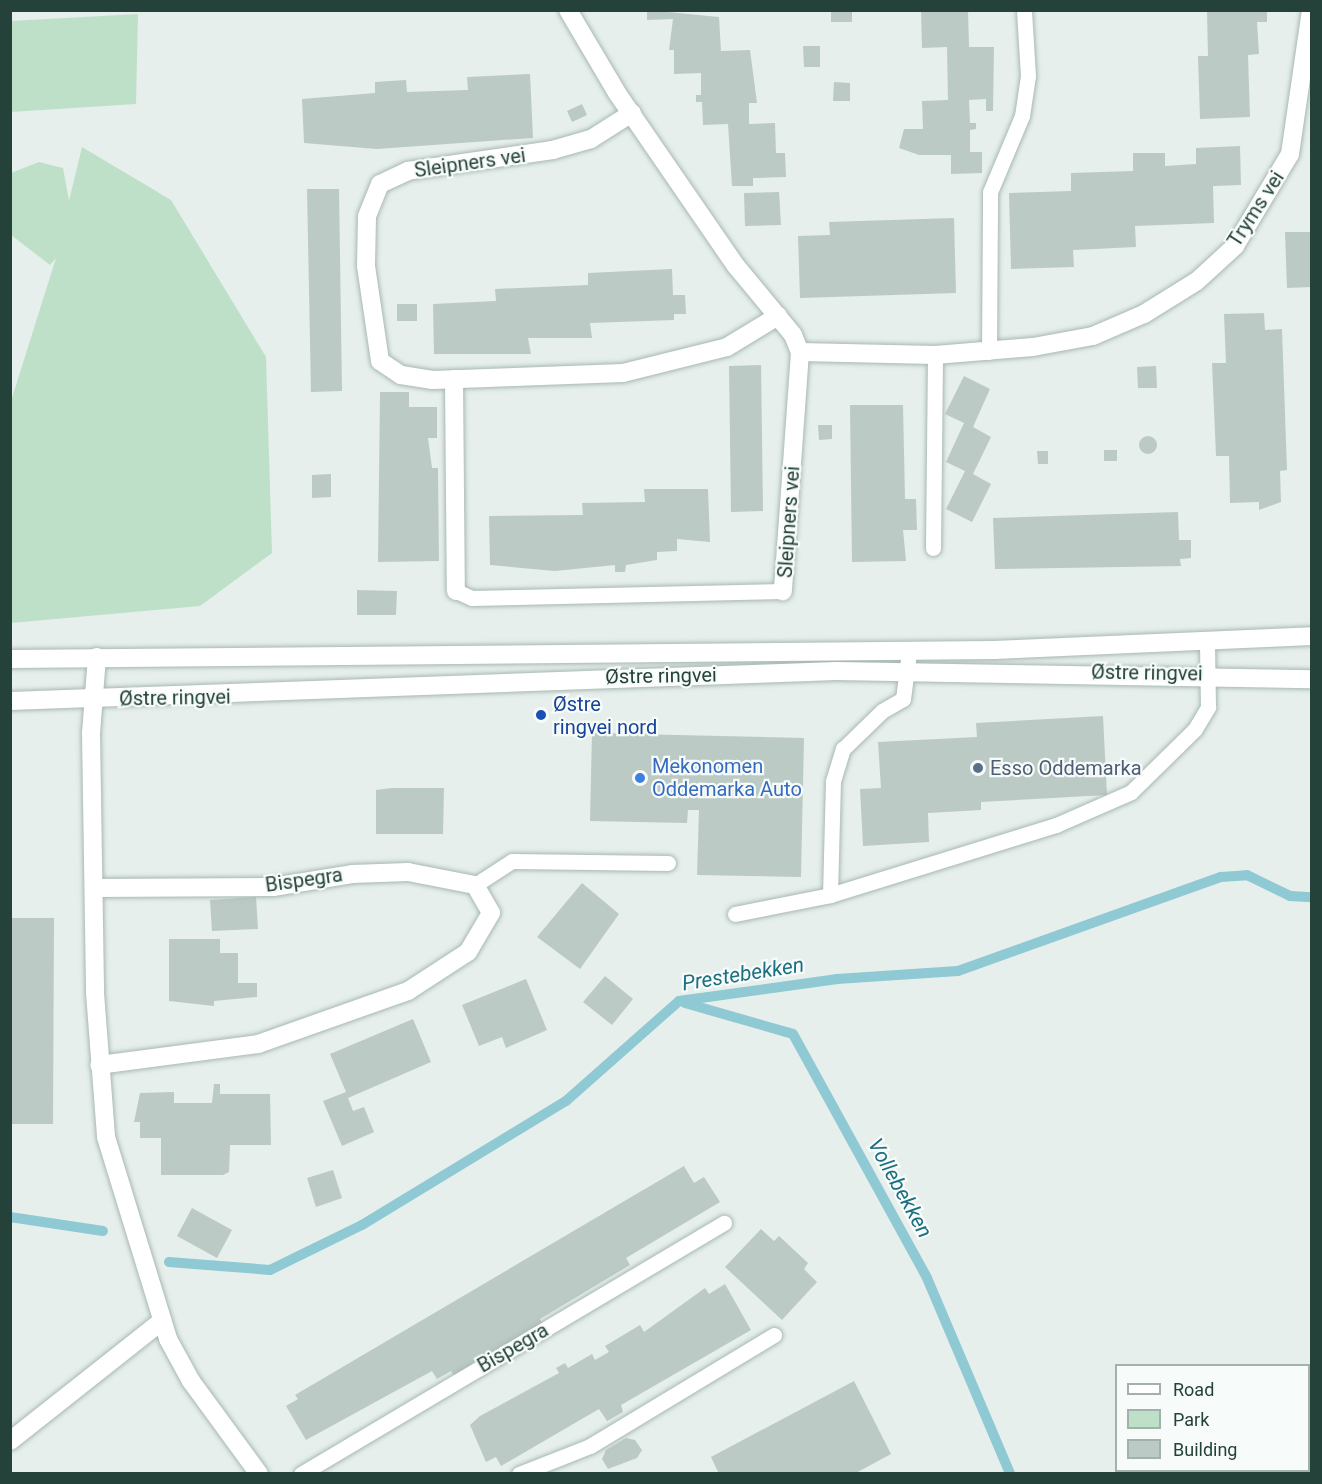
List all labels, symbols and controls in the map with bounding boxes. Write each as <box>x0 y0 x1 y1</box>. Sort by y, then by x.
street label: Sleipners vei <box>413 143 527 183</box>
street label: Tryms vei <box>1223 167 1289 251</box>
street label: Sleipners vei <box>773 465 805 579</box>
street label: Østre ringvei <box>1091 660 1203 686</box>
street label: Østre ringvei <box>605 663 717 689</box>
street label: Østre ringvei <box>119 685 231 711</box>
place label: Østre ringvei nord <box>553 692 657 739</box>
marker: Østre ringvei nord <box>534 708 548 722</box>
place label: Mekonomen Oddemarka Auto <box>652 754 802 801</box>
place label: Esso Oddemarka <box>990 756 1142 780</box>
marker: Esso Oddemarka <box>971 761 985 775</box>
marker: Mekonomen Oddemarka Auto <box>633 771 647 785</box>
street label: Bispegra <box>264 863 344 897</box>
water label: Prestebekken <box>680 952 806 996</box>
water label: Vollebekken <box>862 1134 938 1242</box>
street label: Bispegra <box>473 1318 553 1378</box>
legend <box>1115 1364 1310 1472</box>
text: Road <box>1173 1379 1214 1400</box>
text: Park <box>1173 1409 1209 1430</box>
text: Building <box>1173 1439 1237 1460</box>

